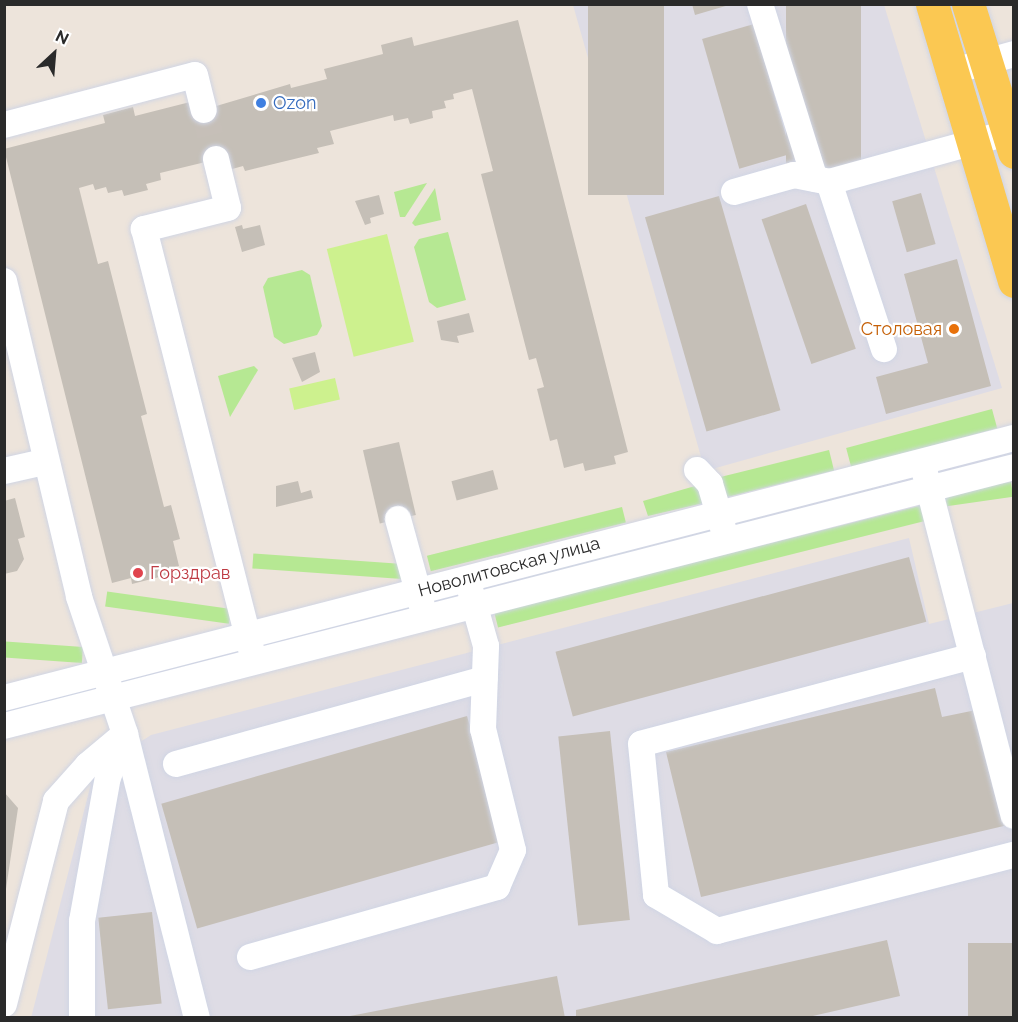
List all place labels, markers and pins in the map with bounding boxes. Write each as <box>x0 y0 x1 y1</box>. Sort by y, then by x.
place label: Ozon <box>273 92 316 114</box>
marker: Ozon <box>254 96 268 110</box>
place label: Столовая <box>861 318 942 340</box>
marker: Столовая <box>947 322 961 336</box>
place label: Горздрав <box>150 562 230 584</box>
marker: Горздрав <box>131 566 145 580</box>

